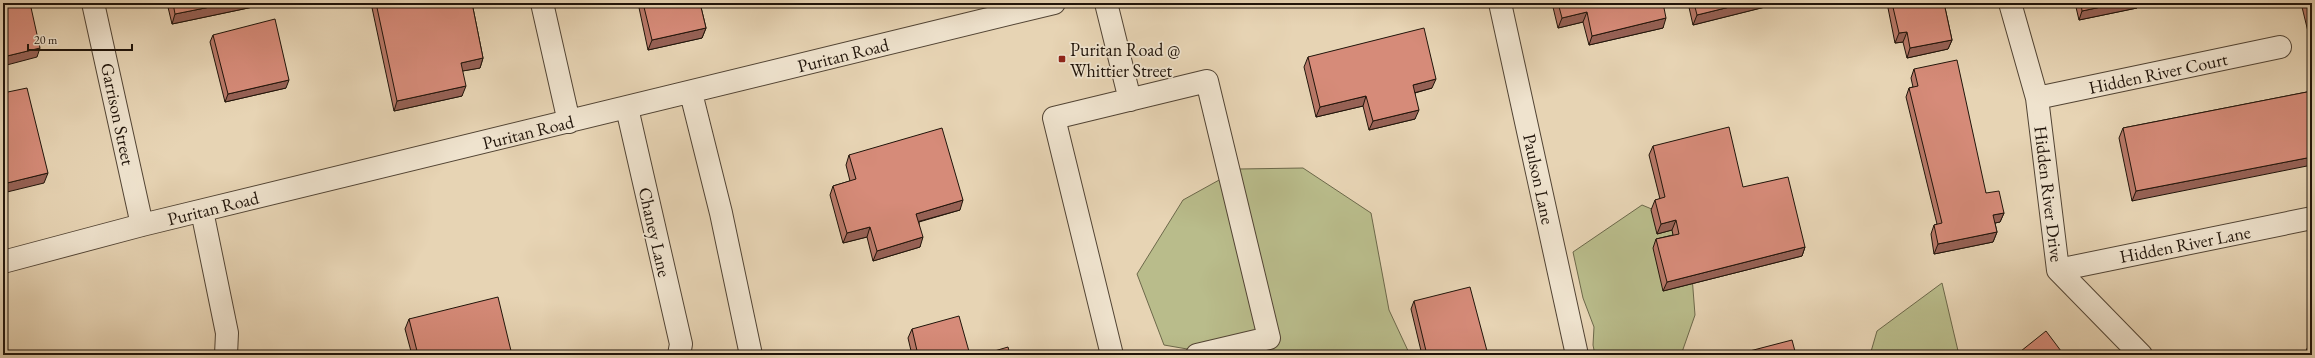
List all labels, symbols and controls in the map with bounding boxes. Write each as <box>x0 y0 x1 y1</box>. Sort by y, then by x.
scale bar <box>28 26 132 52</box>
text: 20 m <box>34 32 58 48</box>
street label: Puritan Road <box>795 32 892 77</box>
place label: Puritan Road @ Whittier Street <box>1070 38 1181 82</box>
street label: Hidden River Court <box>2086 47 2230 99</box>
marker: Puritan Road @ Whittier Street <box>1057 54 1067 64</box>
street label: Garrison Street <box>96 61 140 168</box>
street label: Puritan Road <box>480 109 577 154</box>
street label: Hidden River Drive <box>2029 125 2069 263</box>
street label: Paulson Lane <box>1518 132 1560 226</box>
street label: Puritan Road <box>165 185 262 230</box>
street label: Chaney Lane <box>634 185 676 279</box>
street label: Hidden River Lane <box>2118 220 2252 268</box>

